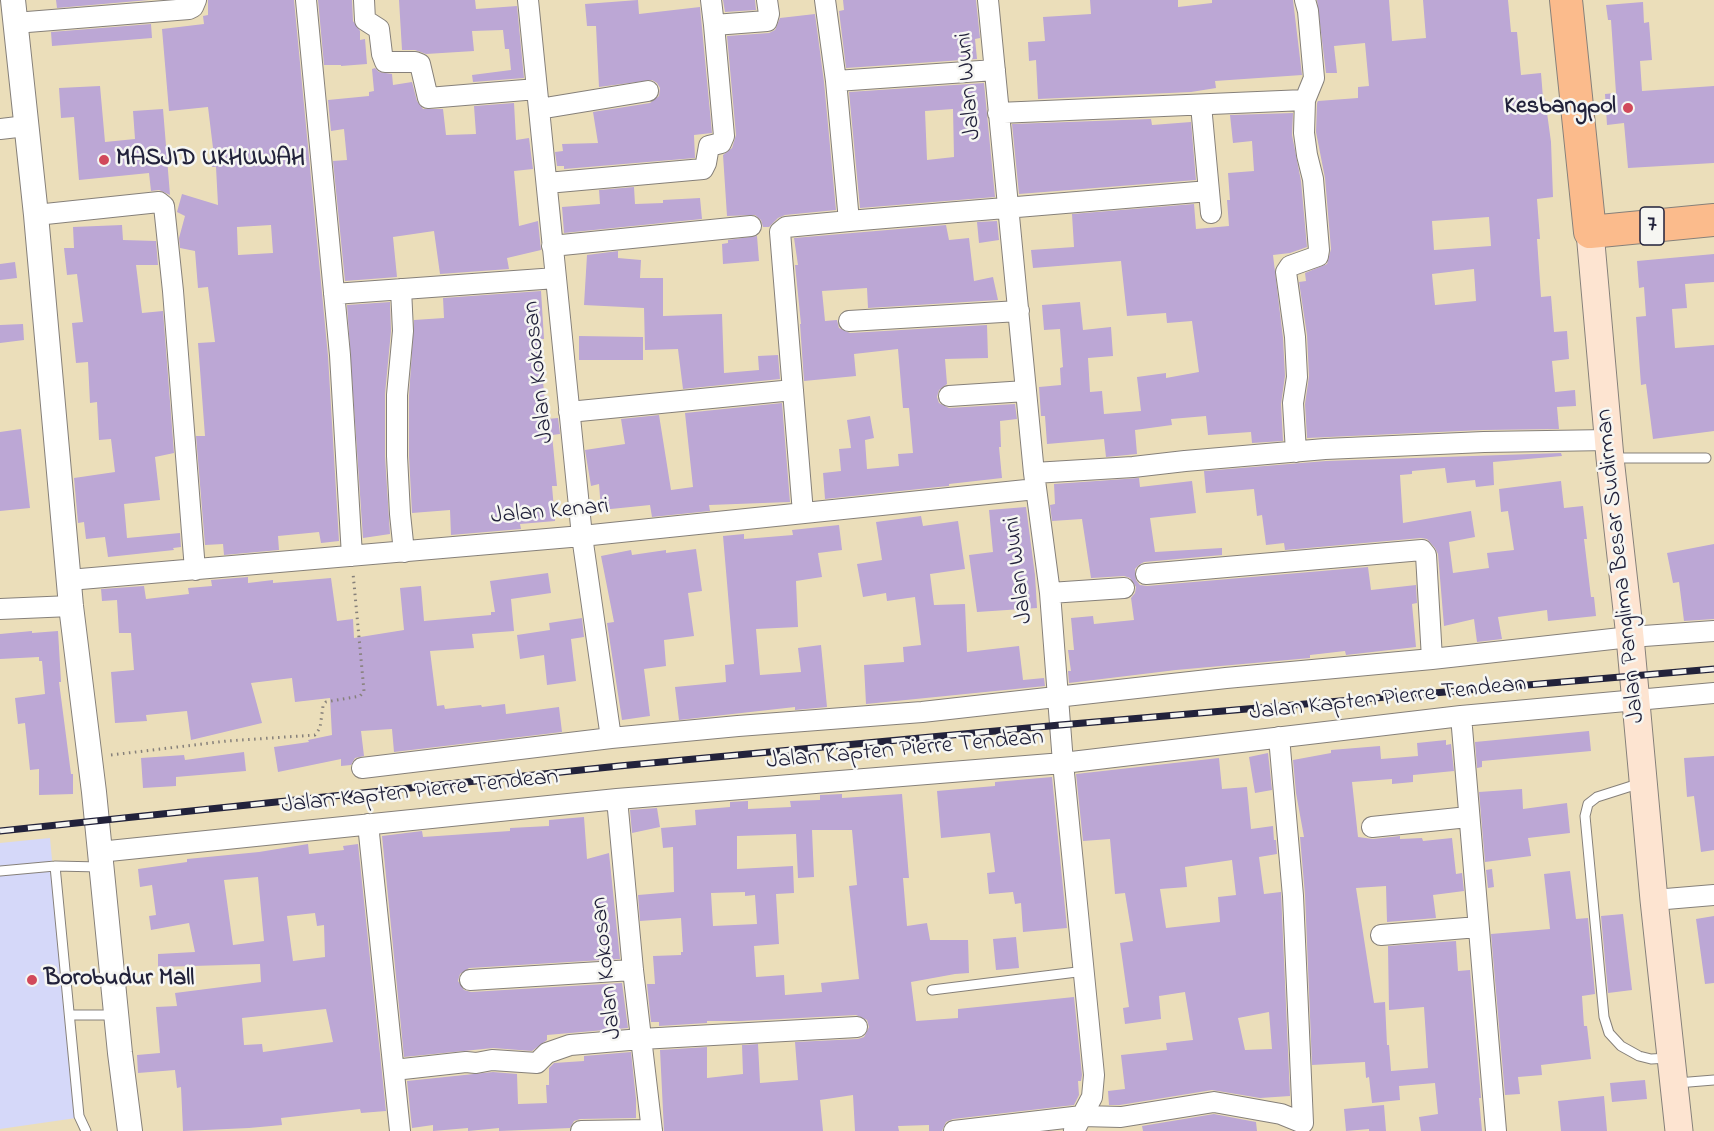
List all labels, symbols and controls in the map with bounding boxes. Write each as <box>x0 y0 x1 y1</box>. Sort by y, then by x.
street label: Jalan Wuni <box>951 31 989 141</box>
place label: Kesbangpol <box>1504 94 1616 122</box>
marker: Kesbangpol <box>1621 101 1635 115</box>
place label: MASJID UKHUWAH <box>116 146 305 174</box>
marker: MASJID UKHUWAH <box>97 153 111 167</box>
road number: 7 <box>1640 207 1664 245</box>
street label: Jalan Kokosan <box>518 299 562 445</box>
street label: Jalan Panglima Besar Sudirman <box>1591 407 1653 725</box>
street label: Jalan Kenari <box>490 493 610 533</box>
street label: Jalan Wuni <box>999 515 1041 625</box>
street label: Jalan Kapten Pierre Tendean <box>1248 671 1528 729</box>
street label: Jalan Kapten Pierre Tendean <box>765 725 1045 777</box>
street label: Jalan Kapten Pierre Tendean <box>280 764 560 822</box>
street label: Jalan Kokosan <box>586 895 630 1041</box>
place label: Borobudur Mall <box>44 966 194 994</box>
marker: Borobudur Mall <box>25 973 39 987</box>

